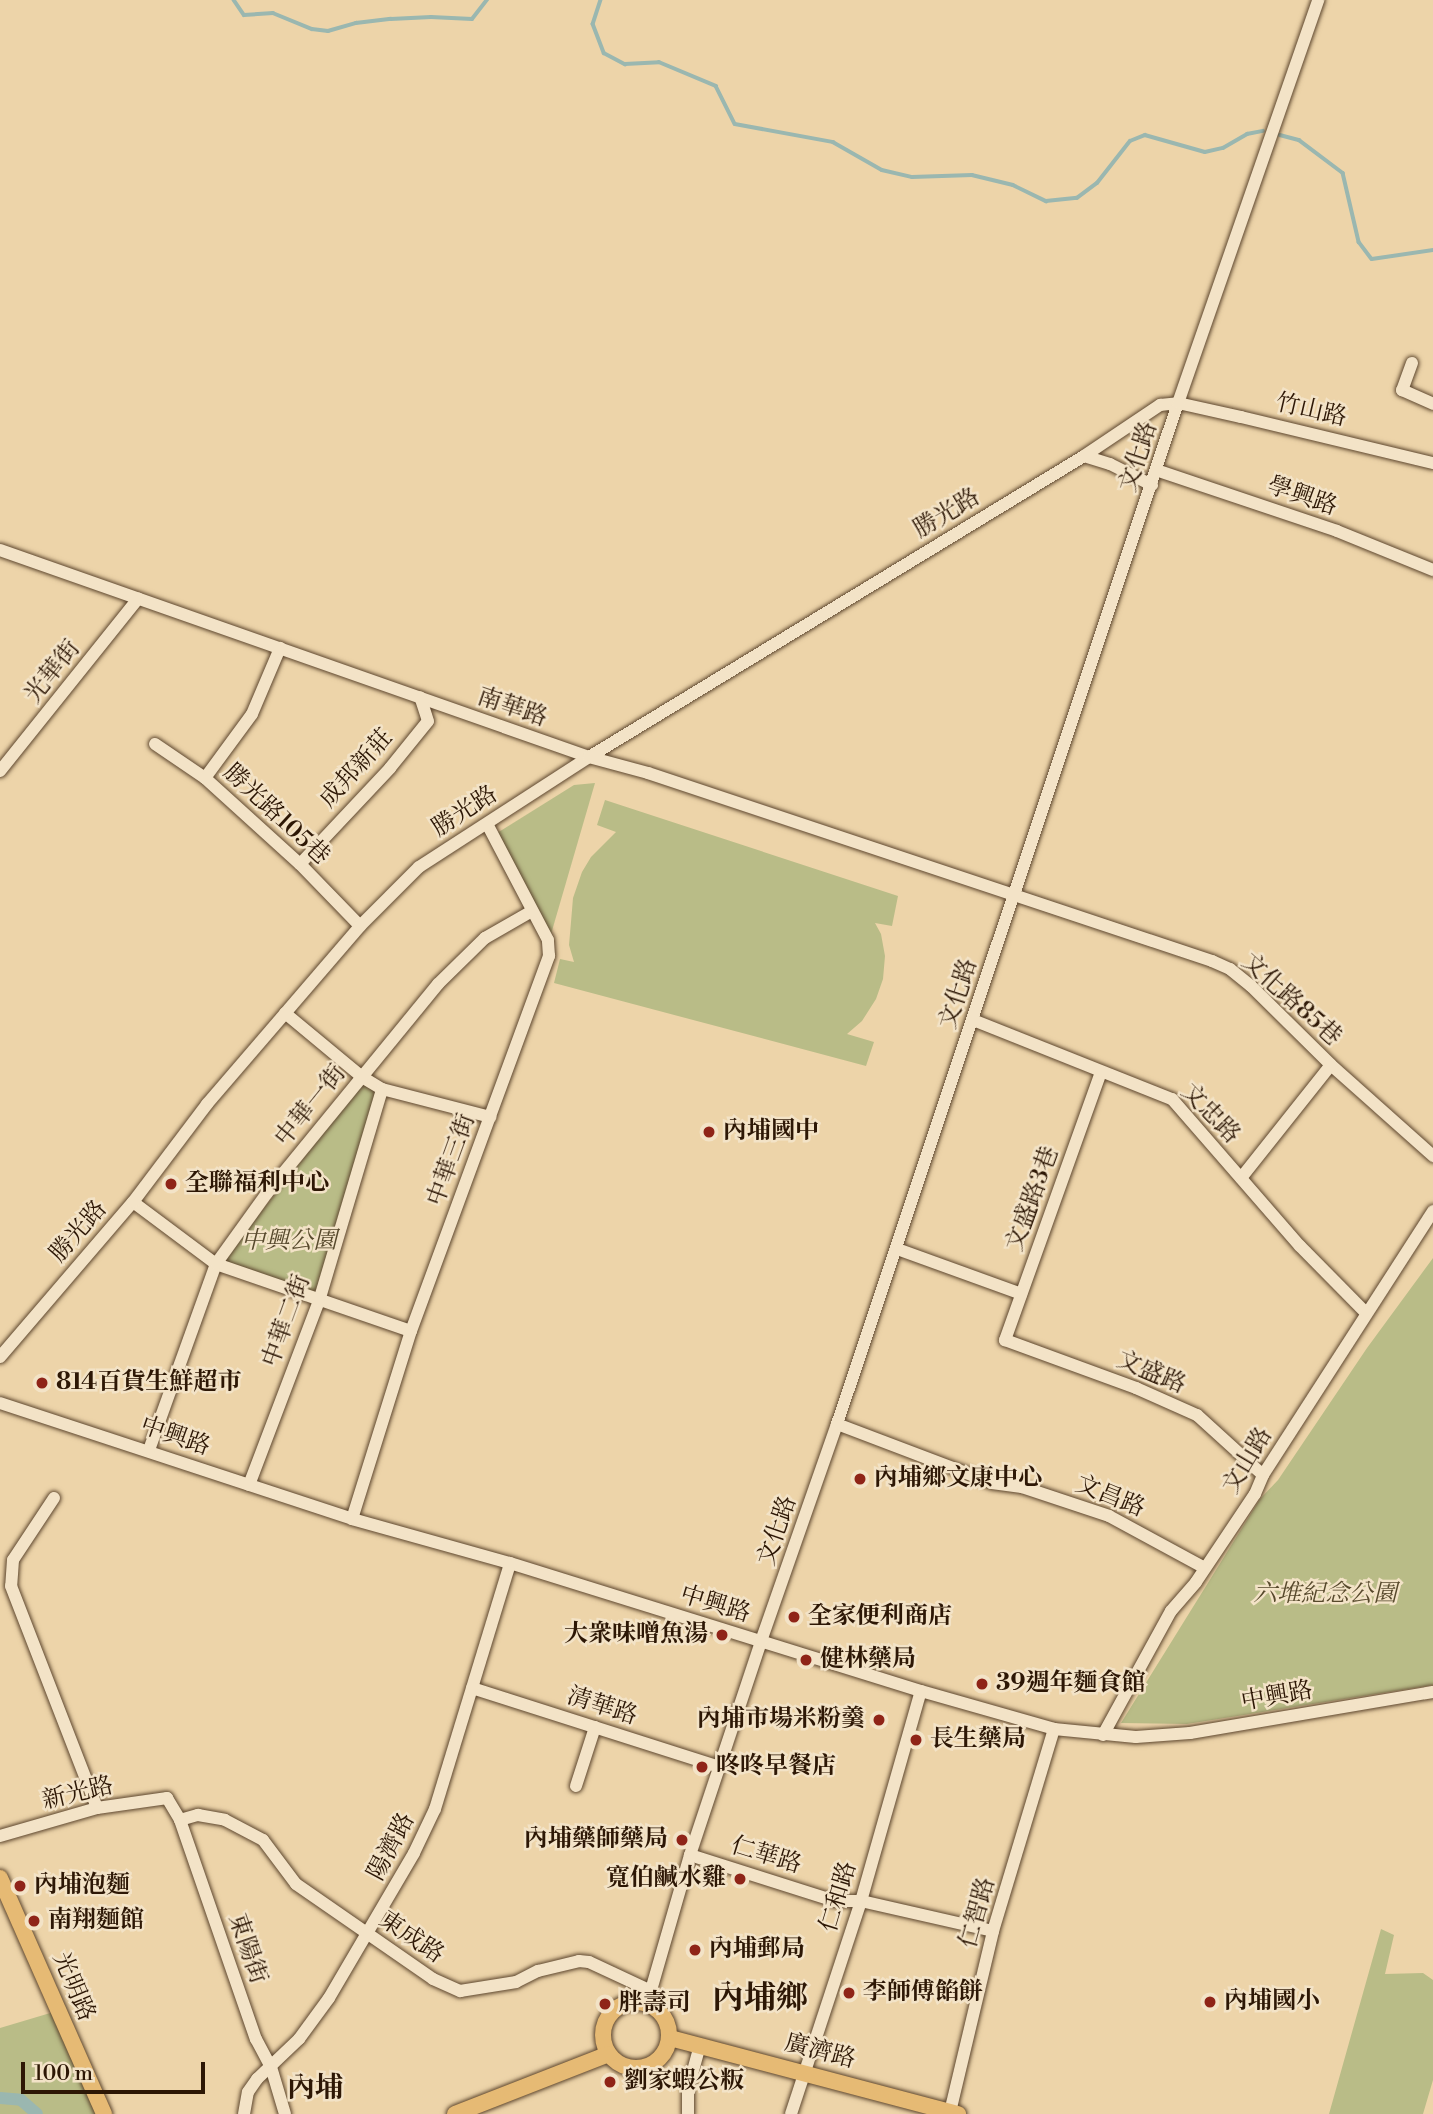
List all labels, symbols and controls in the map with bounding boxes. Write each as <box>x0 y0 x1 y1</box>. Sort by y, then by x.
street label: 竹山路 <box>1273 389 1349 433</box>
street label: 文化路 <box>1114 418 1164 496</box>
street label: 學興路 <box>1263 472 1341 522</box>
street label: 勝光路 <box>909 483 985 545</box>
street label: 光華街 <box>19 635 87 709</box>
street label: 南華路 <box>473 683 551 733</box>
street label: 成邦新莊 <box>314 724 400 814</box>
street label: 勝光路105巷 <box>217 759 335 871</box>
street label: 勝光路 <box>427 780 503 844</box>
street label: 文化路85巷 <box>1235 948 1347 1052</box>
street label: 文化路 <box>934 955 984 1033</box>
street label: 中華一街 <box>270 1060 352 1152</box>
street label: 文忠路 <box>1175 1078 1245 1150</box>
street label: 中華三街 <box>422 1110 482 1210</box>
place label: 內埔國中 <box>723 1118 819 1146</box>
marker: 內埔國中 <box>701 1124 717 1140</box>
street label: 文盛路3巷 <box>1001 1143 1065 1255</box>
place label: 全聯福利中心 <box>185 1170 329 1198</box>
marker: 全聯福利中心 <box>163 1176 179 1192</box>
street label: 勝光路 <box>45 1195 113 1269</box>
park label: 中興公園 <box>241 1228 337 1256</box>
street label: 中華二街 <box>257 1271 317 1371</box>
street label: 文盛路 <box>1112 1346 1190 1400</box>
place label: 814百貨生鮮超市 <box>56 1369 241 1397</box>
marker: 814百貨生鮮超市 <box>34 1375 50 1391</box>
street label: 中興路 <box>136 1412 214 1462</box>
street label: 文山路 <box>1217 1423 1279 1499</box>
place label: 內埔鄉文康中心 <box>874 1465 1042 1493</box>
street label: 文昌路 <box>1071 1470 1149 1524</box>
marker: 內埔鄉文康中心 <box>852 1471 868 1487</box>
street label: 文化路 <box>753 1492 803 1570</box>
street label: 中興路 <box>676 1581 754 1629</box>
park label: 六堆紀念公園 <box>1253 1581 1397 1609</box>
place label: 全家便利商店 <box>808 1603 952 1631</box>
marker: 全家便利商店 <box>786 1609 802 1625</box>
place label: 大衆味噌魚湯 <box>564 1621 708 1649</box>
marker: 大衆味噌魚湯 <box>714 1627 730 1643</box>
place label: 健林藥局 <box>820 1646 916 1674</box>
marker: 健林藥局 <box>798 1652 814 1668</box>
place label: 39週年麵食館 <box>996 1670 1146 1698</box>
marker: 39週年麵食館 <box>974 1676 990 1692</box>
street label: 中興路 <box>1239 1677 1315 1717</box>
street label: 清華路 <box>563 1682 641 1732</box>
place label: 內埔市場米粉羹 <box>697 1706 865 1734</box>
marker: 內埔市場米粉羹 <box>871 1712 887 1728</box>
place label: 長生藥局 <box>930 1726 1026 1754</box>
marker: 長生藥局 <box>908 1732 924 1748</box>
place label: 咚咚早餐店 <box>716 1753 836 1781</box>
marker: 咚咚早餐店 <box>694 1759 710 1775</box>
street label: 新光路 <box>40 1772 116 1816</box>
street label: 陽濟路 <box>362 1808 422 1886</box>
place label: 內埔藥師藥局 <box>524 1826 668 1854</box>
marker: 內埔藥師藥局 <box>674 1832 690 1848</box>
street label: 仁華路 <box>727 1832 805 1880</box>
street label: 仁和路 <box>815 1858 863 1936</box>
place label: 寬伯鹹水雞 <box>606 1865 726 1893</box>
marker: 寬伯鹹水雞 <box>732 1871 748 1887</box>
place label: 內埔泡麵 <box>34 1872 130 1900</box>
street label: 仁智路 <box>954 1874 1002 1952</box>
marker: 內埔泡麵 <box>12 1878 28 1894</box>
street label: 東成路 <box>373 1906 449 1970</box>
place label: 南翔麵館 <box>48 1907 144 1935</box>
street label: 東陽街 <box>222 1910 272 1988</box>
marker: 南翔麵館 <box>26 1913 42 1929</box>
place label: 內埔郵局 <box>709 1936 805 1964</box>
marker: 內埔郵局 <box>687 1942 703 1958</box>
street label: 光明路 <box>46 1948 100 2026</box>
district label: 內埔鄉 <box>712 1979 808 2017</box>
place label: 李師傅餡餅 <box>863 1979 983 2007</box>
marker: 李師傅餡餅 <box>841 1985 857 2001</box>
place label: 內埔國小 <box>1224 1988 1320 2016</box>
place label: 胖壽司 <box>619 1990 691 2018</box>
marker: 內埔國小 <box>1202 1994 1218 2010</box>
marker: 胖壽司 <box>597 1996 613 2012</box>
street label: 廣濟路 <box>781 2029 859 2075</box>
scale bar <box>24 2048 208 2092</box>
text: 100 m <box>34 2061 93 2087</box>
place label: 劉家蝦公粄 <box>624 2068 744 2096</box>
district label: 內埔 <box>287 2072 343 2106</box>
marker: 劉家蝦公粄 <box>602 2074 618 2090</box>

